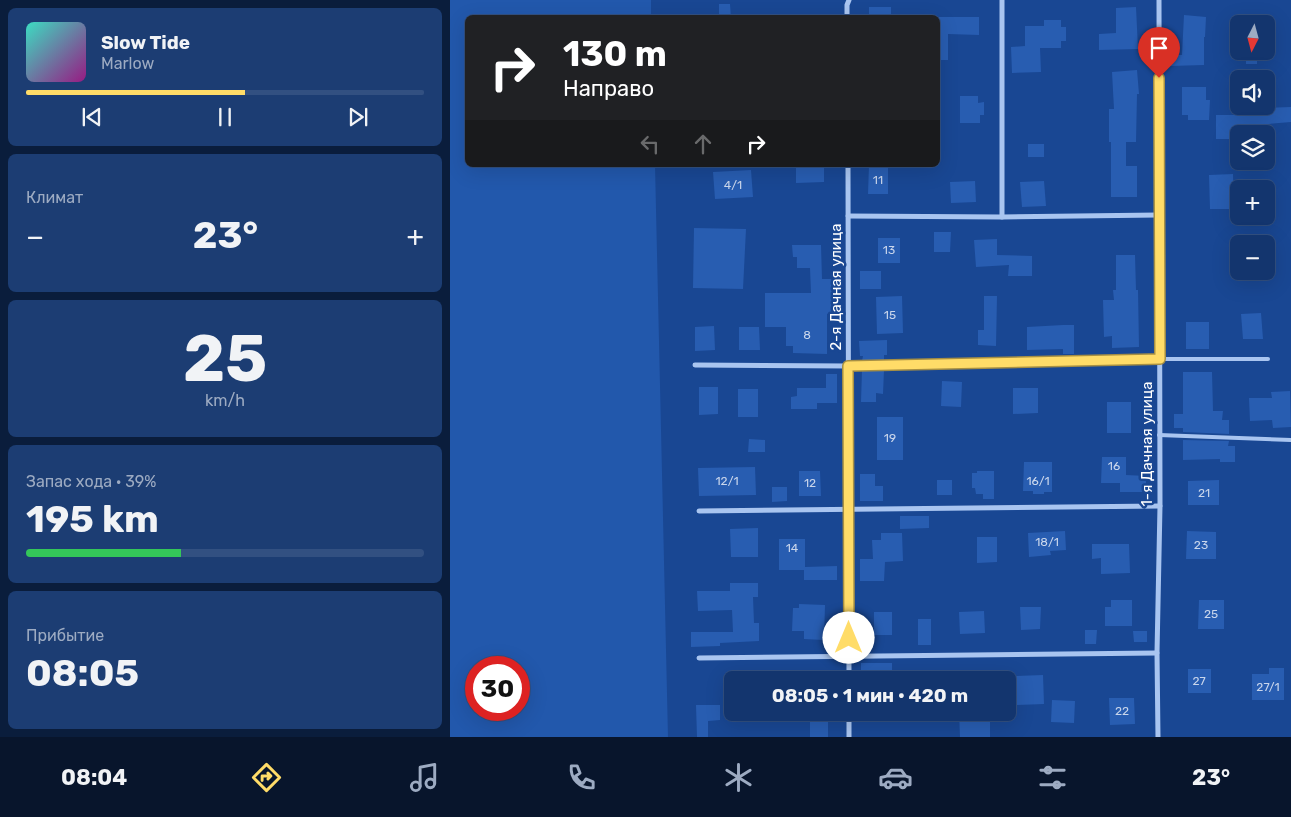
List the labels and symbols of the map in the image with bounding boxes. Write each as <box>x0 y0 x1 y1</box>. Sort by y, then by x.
north arrow <box>1230 15 1275 60</box>
pin <box>1138 27 1180 78</box>
house number: 11 <box>873 173 883 187</box>
house number: 4/1 <box>724 178 742 192</box>
street label: 2-я Дачная улица <box>827 223 845 351</box>
house number: 13 <box>883 243 895 257</box>
house number: 15 <box>884 308 896 322</box>
house number: 8 <box>803 328 811 342</box>
street label: 1-я Дачная улица <box>1138 381 1156 507</box>
house number: 19 <box>884 431 896 445</box>
house number: 16 <box>1108 459 1120 473</box>
house number: 12/1 <box>715 474 739 488</box>
house number: 16/1 <box>1026 474 1050 488</box>
house number: 12 <box>804 476 816 490</box>
house number: 21 <box>1198 486 1210 500</box>
house number: 18/1 <box>1035 535 1059 549</box>
house number: 23 <box>1194 538 1208 552</box>
house number: 14 <box>786 541 799 555</box>
house number: 25 <box>1204 607 1218 621</box>
position arrow <box>822 611 874 663</box>
speed limit sign: 30 <box>465 656 530 721</box>
house number: 27 <box>1192 674 1206 688</box>
house number: 27/1 <box>1256 680 1280 694</box>
house number: 22 <box>1115 704 1129 718</box>

